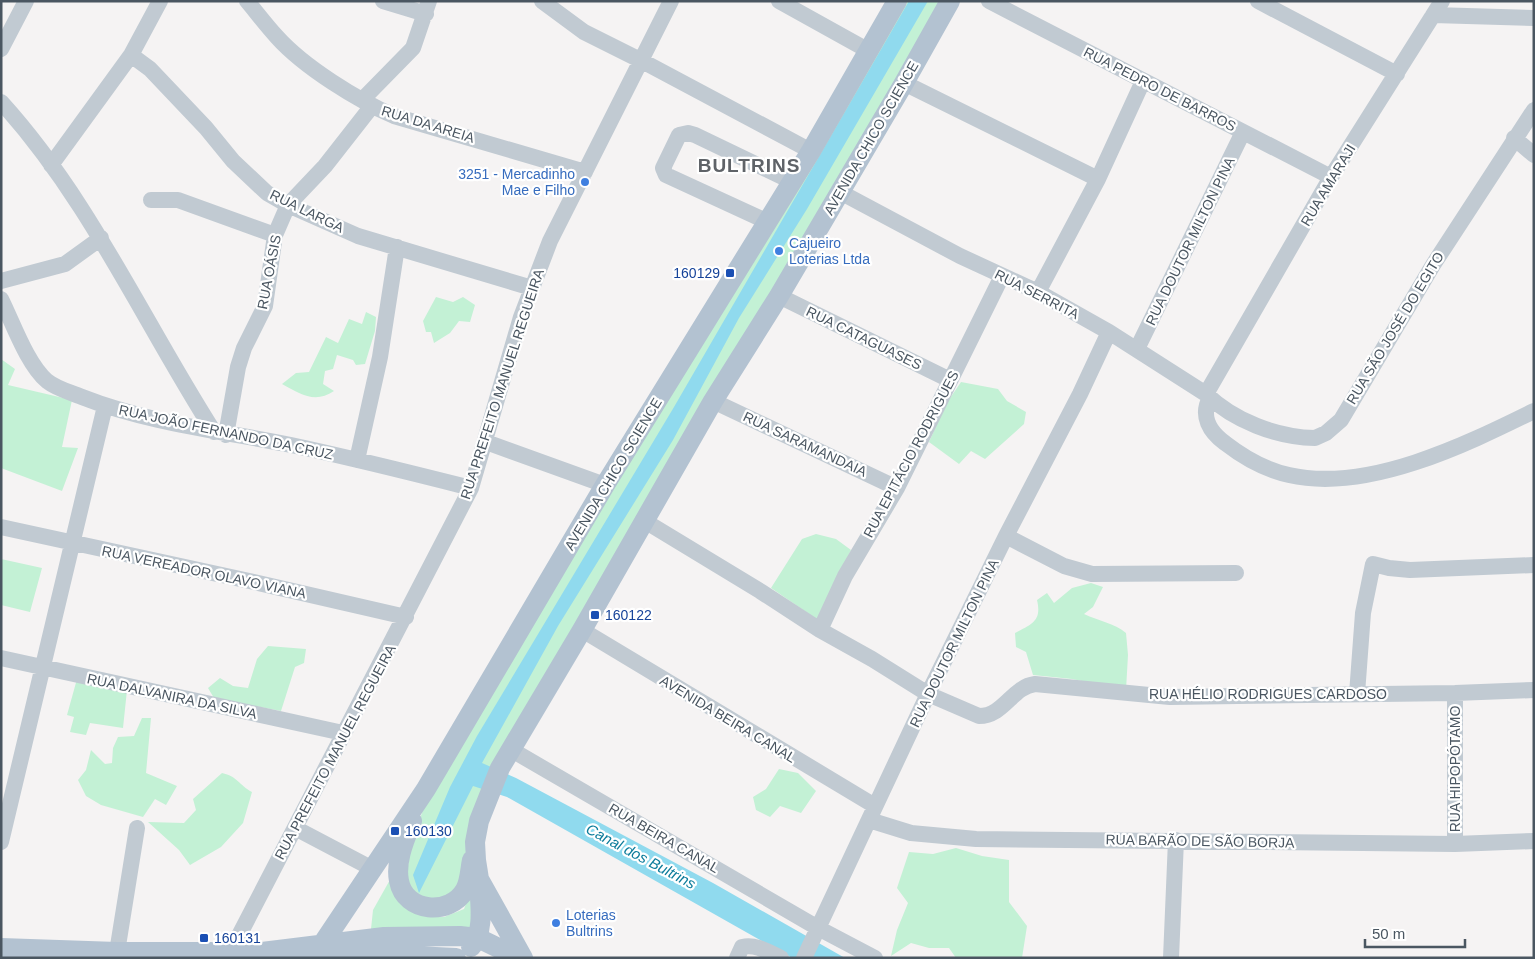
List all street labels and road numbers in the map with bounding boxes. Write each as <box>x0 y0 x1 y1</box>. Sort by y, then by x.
street label: RUA PEDRO DE BARROS <box>1081 44 1239 134</box>
street label: AVENIDA CHICO SCIENCE <box>820 58 922 218</box>
street label: RUA DA AREIA <box>380 102 477 146</box>
street label: RUA AMARAJI <box>1297 141 1359 229</box>
street label: RUA DOUTOR MILTON PINA <box>1142 154 1238 328</box>
street label: RUA LARGA <box>267 186 347 236</box>
street label: RUA OÁSIS <box>254 233 284 311</box>
street label: RUA SÃO JOSÉ DO EGITO <box>1343 249 1447 407</box>
street label: RUA PREFEITO MANUEL REGUEIRA <box>457 266 547 501</box>
street label: RUA SERRITA <box>992 266 1082 322</box>
street label: RUA CATAGUASES <box>804 303 924 373</box>
street label: RUA EPITÁCIO RODRIGUES <box>860 368 962 540</box>
street label: AVENIDA CHICO SCIENCE <box>561 395 665 553</box>
street label: RUA JOÃO FERNANDO DA CRUZ <box>117 401 335 463</box>
street label: RUA SARAMANDAIA <box>741 408 870 480</box>
street label: RUA VEREADOR OLAVO VIANA <box>100 543 308 602</box>
street label: RUA DOUTOR MILTON PINA <box>906 556 1002 730</box>
street label: RUA PREFEITO MANUEL REGUEIRA <box>271 641 399 862</box>
street label: RUA DALVANIRA DA SILVA <box>86 670 259 722</box>
street label: AVENIDA BEIRA CANAL <box>657 672 799 766</box>
street label: RUA HÉLIO RODRIGUES CARDOSO <box>1149 686 1387 702</box>
street label: RUA HIPOPÓTAMO <box>1447 706 1463 832</box>
street label: RUA BEIRA CANAL <box>606 800 722 876</box>
street label: RUA BARÃO DE SÃO BORJA <box>1105 831 1295 851</box>

